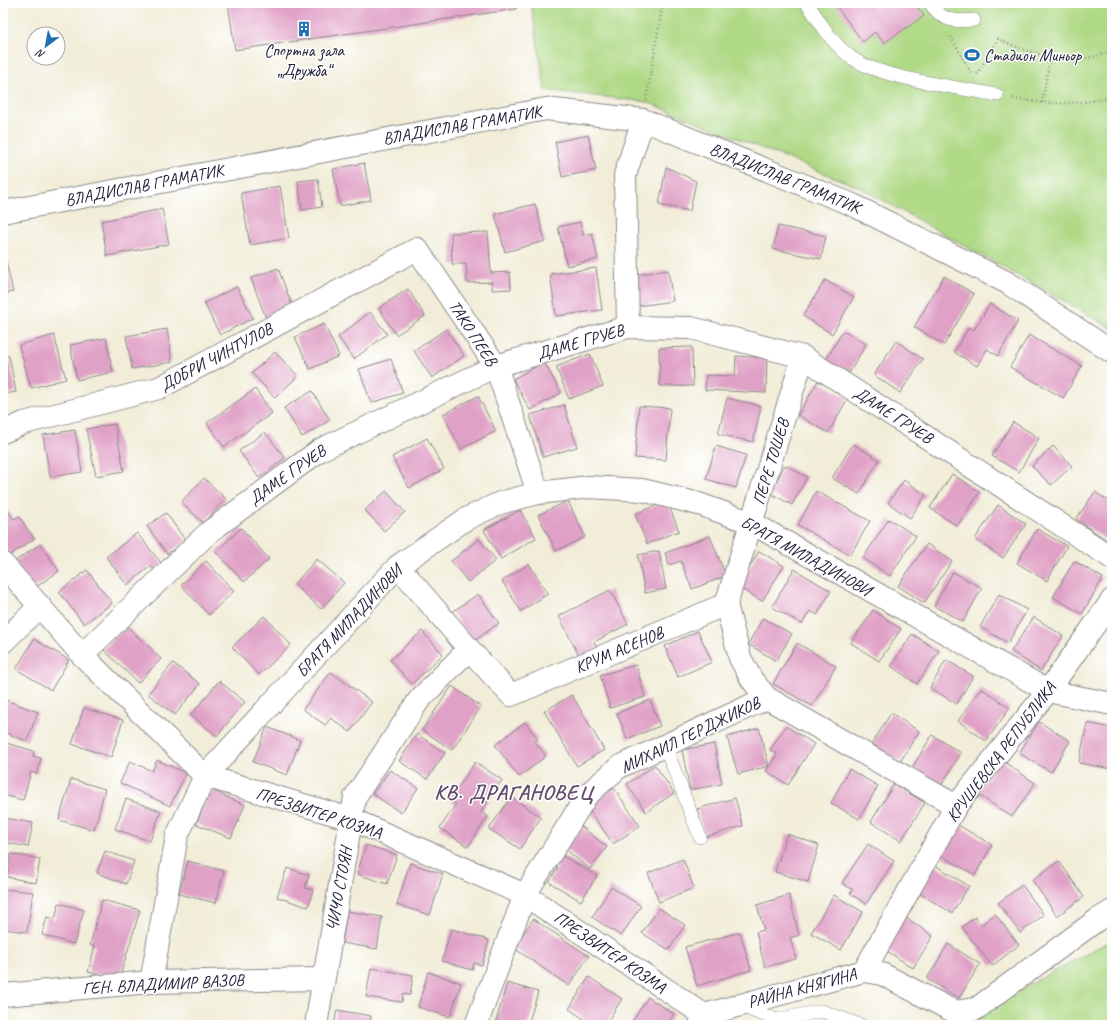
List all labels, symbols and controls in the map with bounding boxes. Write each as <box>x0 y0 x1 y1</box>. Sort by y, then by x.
building icon: Спортна зала „Дружба“ <box>295 20 313 38</box>
north arrow <box>26 26 66 66</box>
place label: Спортна зала „Дружба“ <box>264 40 345 81</box>
place label: Стадион Миньор <box>984 45 1083 66</box>
text: N <box>32 46 47 62</box>
sports icon: Стадион Миньор <box>963 46 981 64</box>
street label: ВЛАДИСЛАВ ГРАМАТИК <box>381 100 545 149</box>
street label: ВЛАДИСЛАВ ГРАМАТИК <box>707 138 866 219</box>
street label: ВЛАДИСЛАВ ГРАМАТИК <box>63 159 227 211</box>
street label: ТАКО ПЕЕВ <box>444 296 503 371</box>
street label: ДОБРИ ЧИНТУЛОВ <box>156 318 277 395</box>
street label: ДАМЕ ГРУЕВ <box>534 319 628 364</box>
street label: ДАМЕ ГРУЕВ <box>850 382 938 449</box>
street label: ПЕРЕ ТОШЕВ <box>748 415 795 507</box>
street label: ДАМЕ ГРУЕВ <box>244 440 331 509</box>
street label: БРАТЯ МИЛАДИНОВИ <box>737 511 878 602</box>
street label: БРАТЯ МИЛАДИНОВИ <box>291 558 409 682</box>
street label: КРУМ АСЕНОВ <box>572 621 668 678</box>
street label: КРУШЕВСКА РЕПУБЛИКА <box>942 677 1061 826</box>
street label: МИХАИЛ ГЕРДЖИКОВ <box>617 692 764 778</box>
district label: КВ. ДРАГАНОВЕЦ <box>434 779 596 805</box>
street label: ПРЕЗВИТЕР КОЗМА <box>253 783 385 843</box>
street label: ЧИЧО СТОЯН <box>321 843 357 932</box>
street label: ПРЕЗВИТЕР КОЗМА <box>550 907 671 998</box>
street label: РАЙНА КНЯГИНА <box>745 963 860 1013</box>
street label: ГЕН. ВЛАДИМИР ВАЗОВ <box>82 969 246 999</box>

